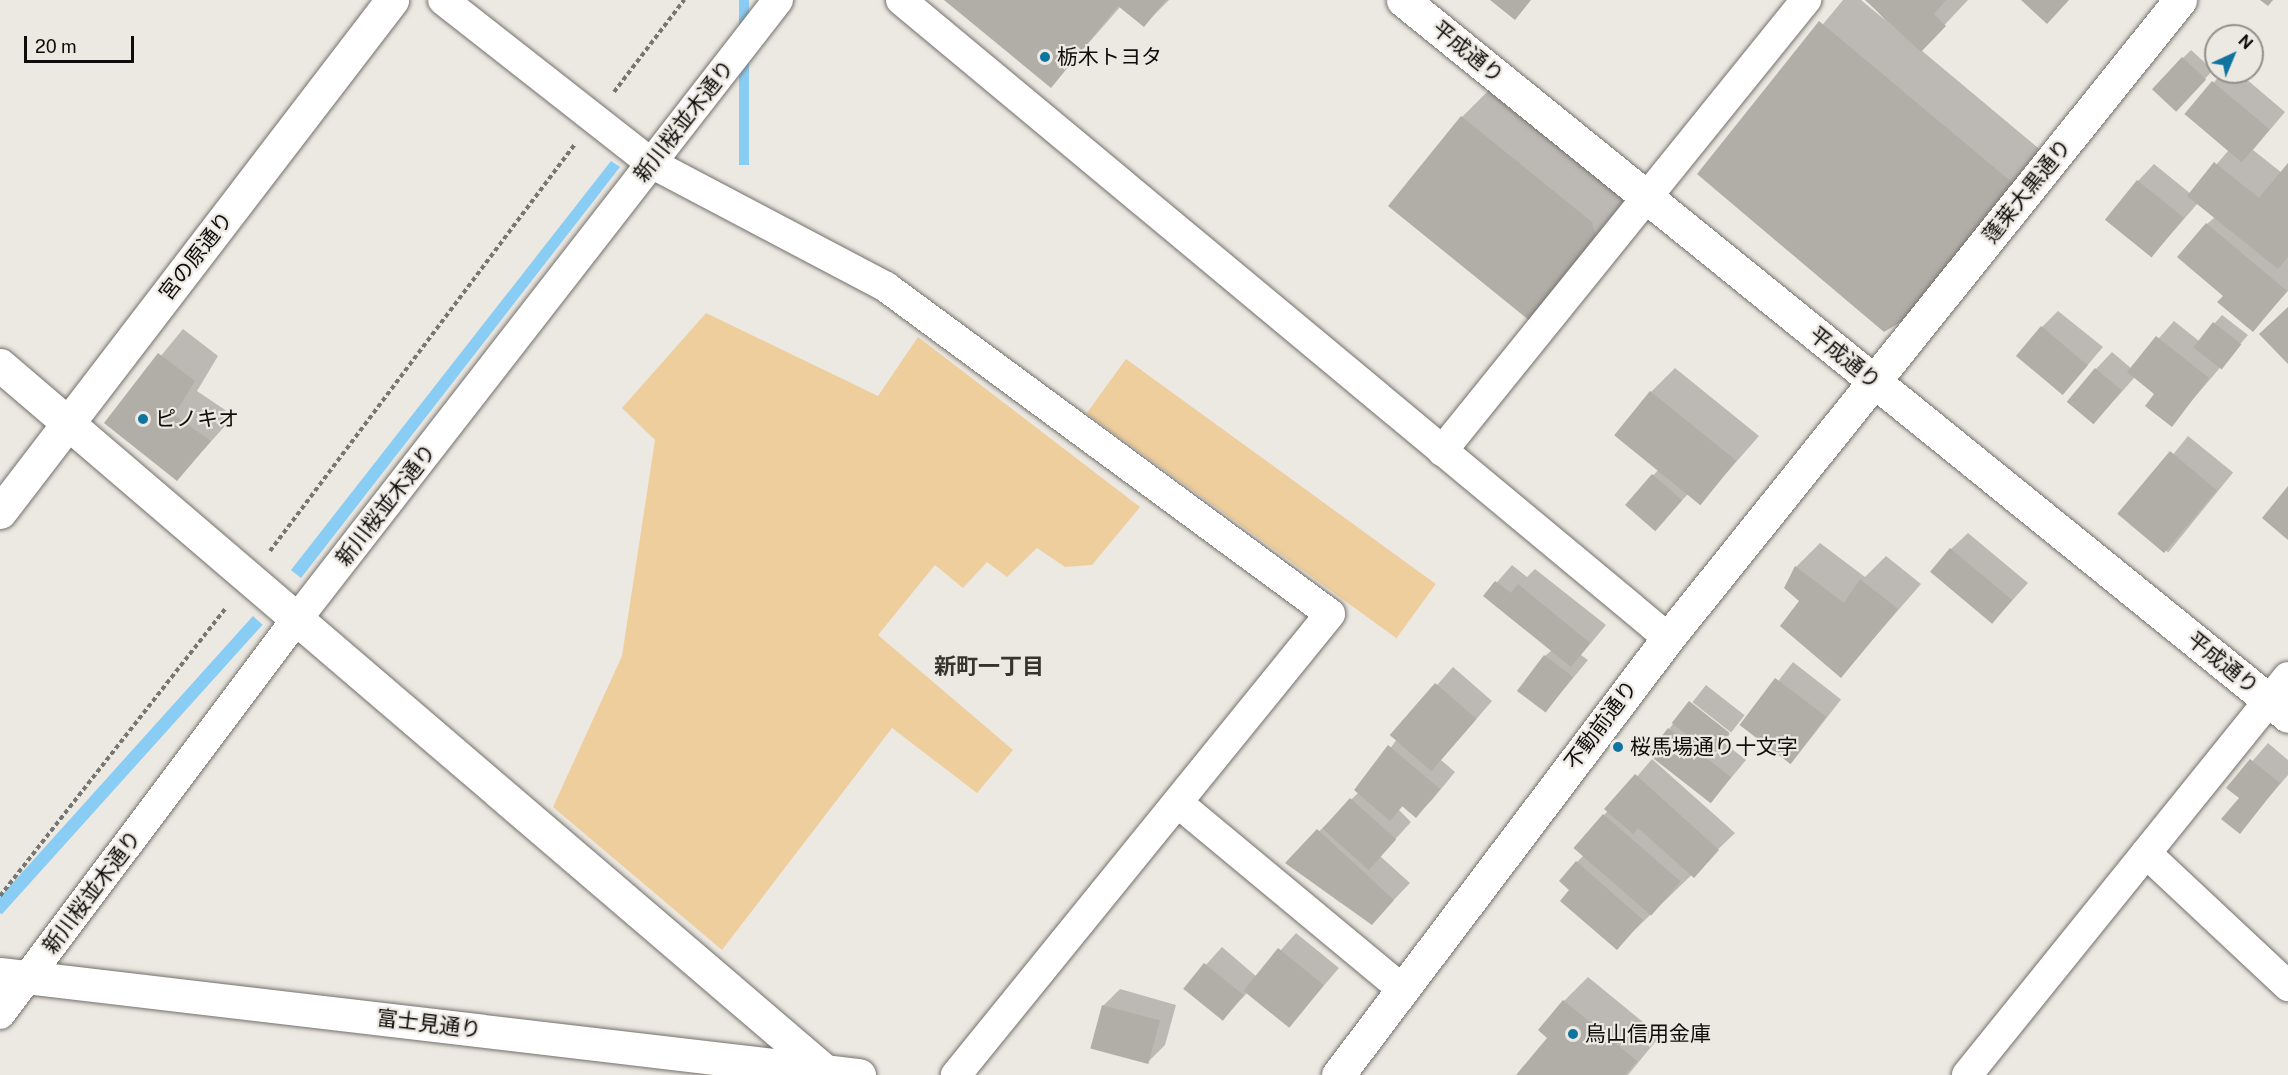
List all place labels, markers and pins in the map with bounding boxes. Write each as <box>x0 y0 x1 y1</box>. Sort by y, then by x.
place label: 栃木トヨタ <box>1057 44 1162 70</box>
marker: 栃木トヨタ <box>1038 50 1052 64</box>
place label: ピノキオ <box>155 406 239 432</box>
marker: ピノキオ <box>136 412 150 426</box>
place label: 桜馬場通り十文字 <box>1630 734 1798 760</box>
marker: 桜馬場通り十文字 <box>1611 740 1625 754</box>
place label: 烏山信用金庫 <box>1585 1021 1711 1047</box>
marker: 烏山信用金庫 <box>1566 1027 1580 1041</box>

